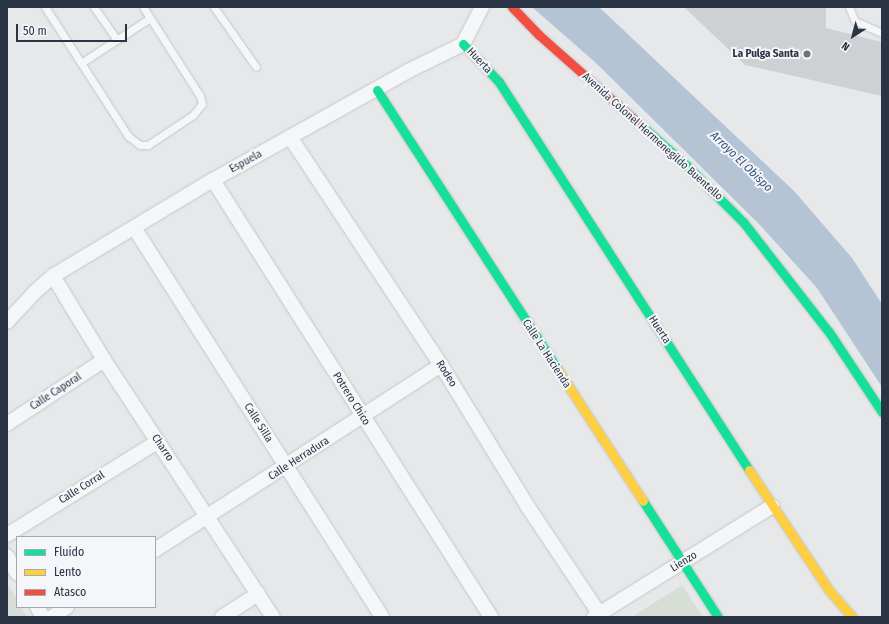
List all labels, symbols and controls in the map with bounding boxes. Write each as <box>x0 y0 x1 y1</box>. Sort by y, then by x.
scale bar <box>18 16 129 42</box>
north arrow <box>833 16 873 56</box>
text: 50 m <box>23 24 47 38</box>
text: N <box>839 39 852 53</box>
street label: Huerta <box>464 45 494 77</box>
place label: La Pulga Santa <box>733 47 799 61</box>
marker: La Pulga Santa <box>802 49 812 59</box>
street label: Avenida Colonel Hermenegildo Buentello <box>579 70 725 204</box>
water label: Arroyo El Obispo <box>707 129 775 195</box>
street label: Espuela <box>227 148 265 176</box>
street label: Huerta <box>645 314 673 346</box>
street label: Calle La Hacienda <box>519 317 573 391</box>
street label: Rodeo <box>433 358 459 390</box>
street label: Calle Caporal <box>28 370 84 414</box>
street label: Potrero Chico <box>330 370 372 428</box>
street label: Calle Silla <box>241 401 275 445</box>
street label: Charro <box>148 432 176 464</box>
street label: Calle Herradura <box>266 434 332 484</box>
street label: Calle Corral <box>57 469 107 507</box>
legend <box>16 536 156 608</box>
text: Fluido <box>54 545 84 559</box>
street label: Lienzo <box>668 549 700 575</box>
text: Lento <box>54 565 81 579</box>
text: Atasco <box>54 585 86 599</box>

